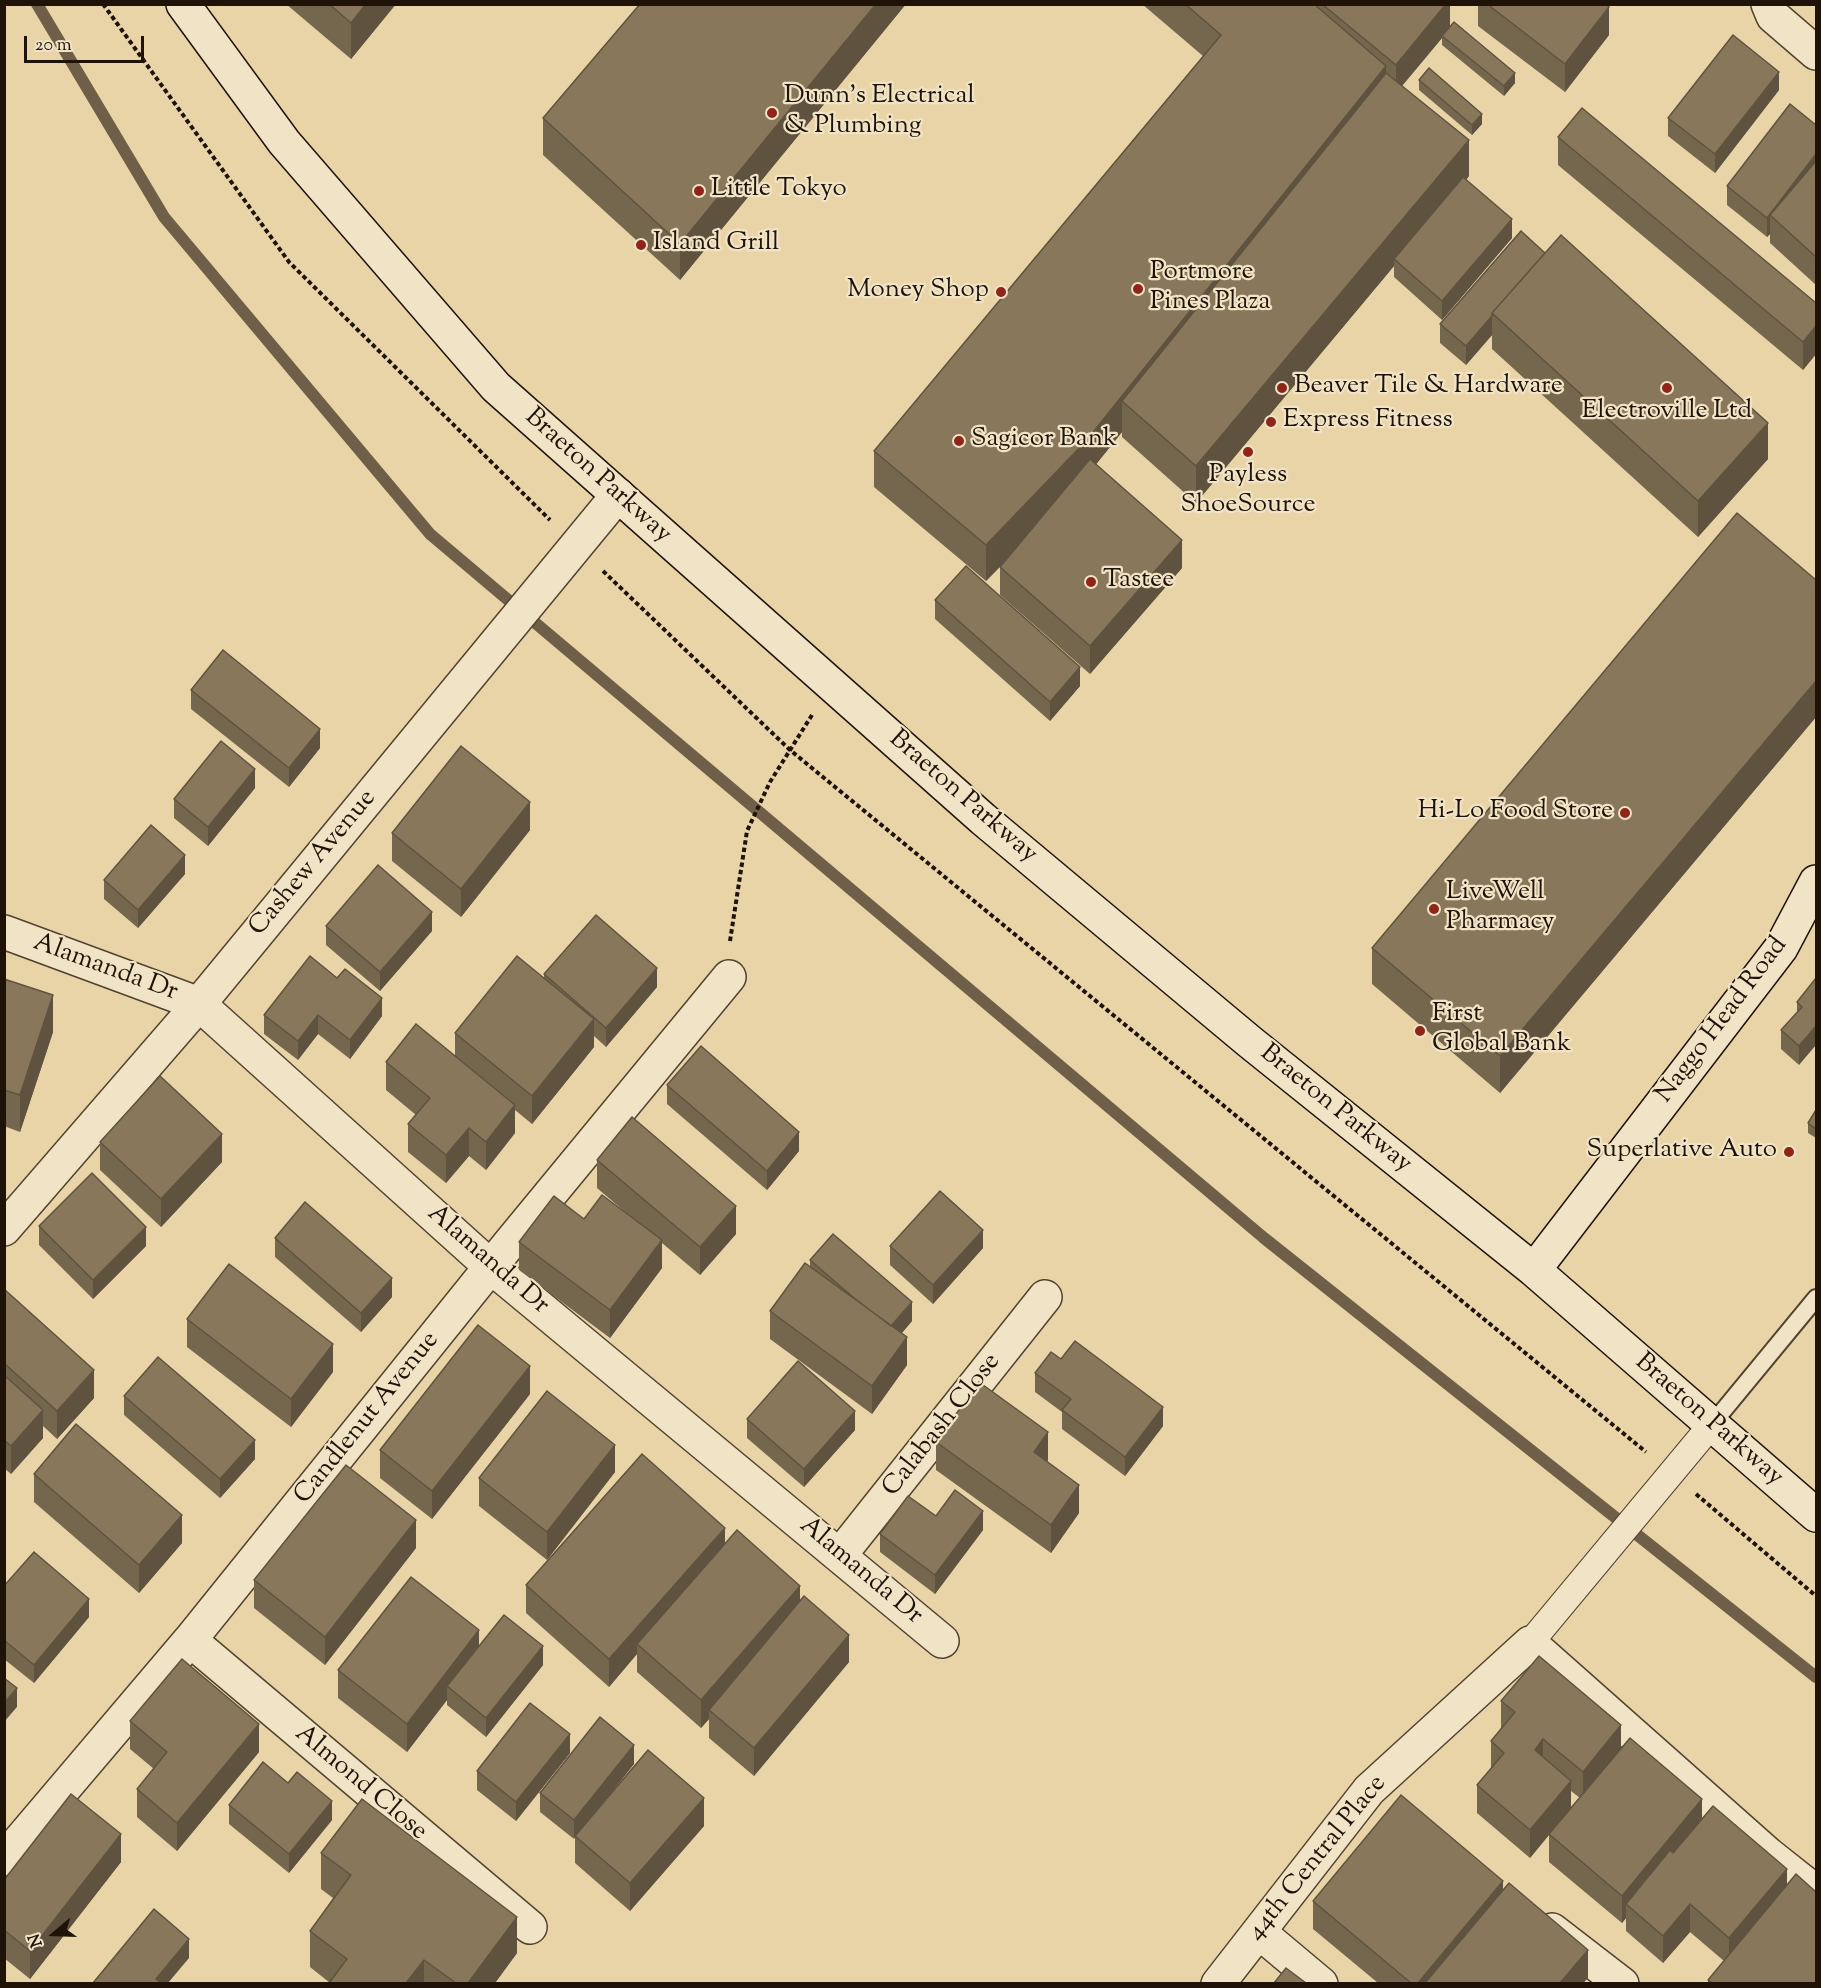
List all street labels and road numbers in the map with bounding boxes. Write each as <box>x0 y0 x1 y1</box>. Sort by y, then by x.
street label: Braeton Parkway <box>517 403 677 551</box>
street label: Braeton Parkway <box>881 725 1043 871</box>
street label: Cashew Avenue <box>244 785 384 943</box>
street label: Alamanda Dr <box>28 928 182 1010</box>
street label: Naggo Head Road <box>1650 932 1796 1110</box>
street label: Braeton Parkway <box>1253 1039 1417 1181</box>
street label: Alamanda Dr <box>420 1200 554 1322</box>
street label: Candlenut Avenue <box>289 1326 447 1512</box>
street label: Calabash Close <box>877 1348 1009 1504</box>
street label: Braeton Parkway <box>1627 1348 1789 1494</box>
street label: Alamanda Dr <box>792 1511 928 1633</box>
street label: Almond Close <box>287 1719 433 1849</box>
street label: 44th Central Place <box>1242 1770 1394 1948</box>

